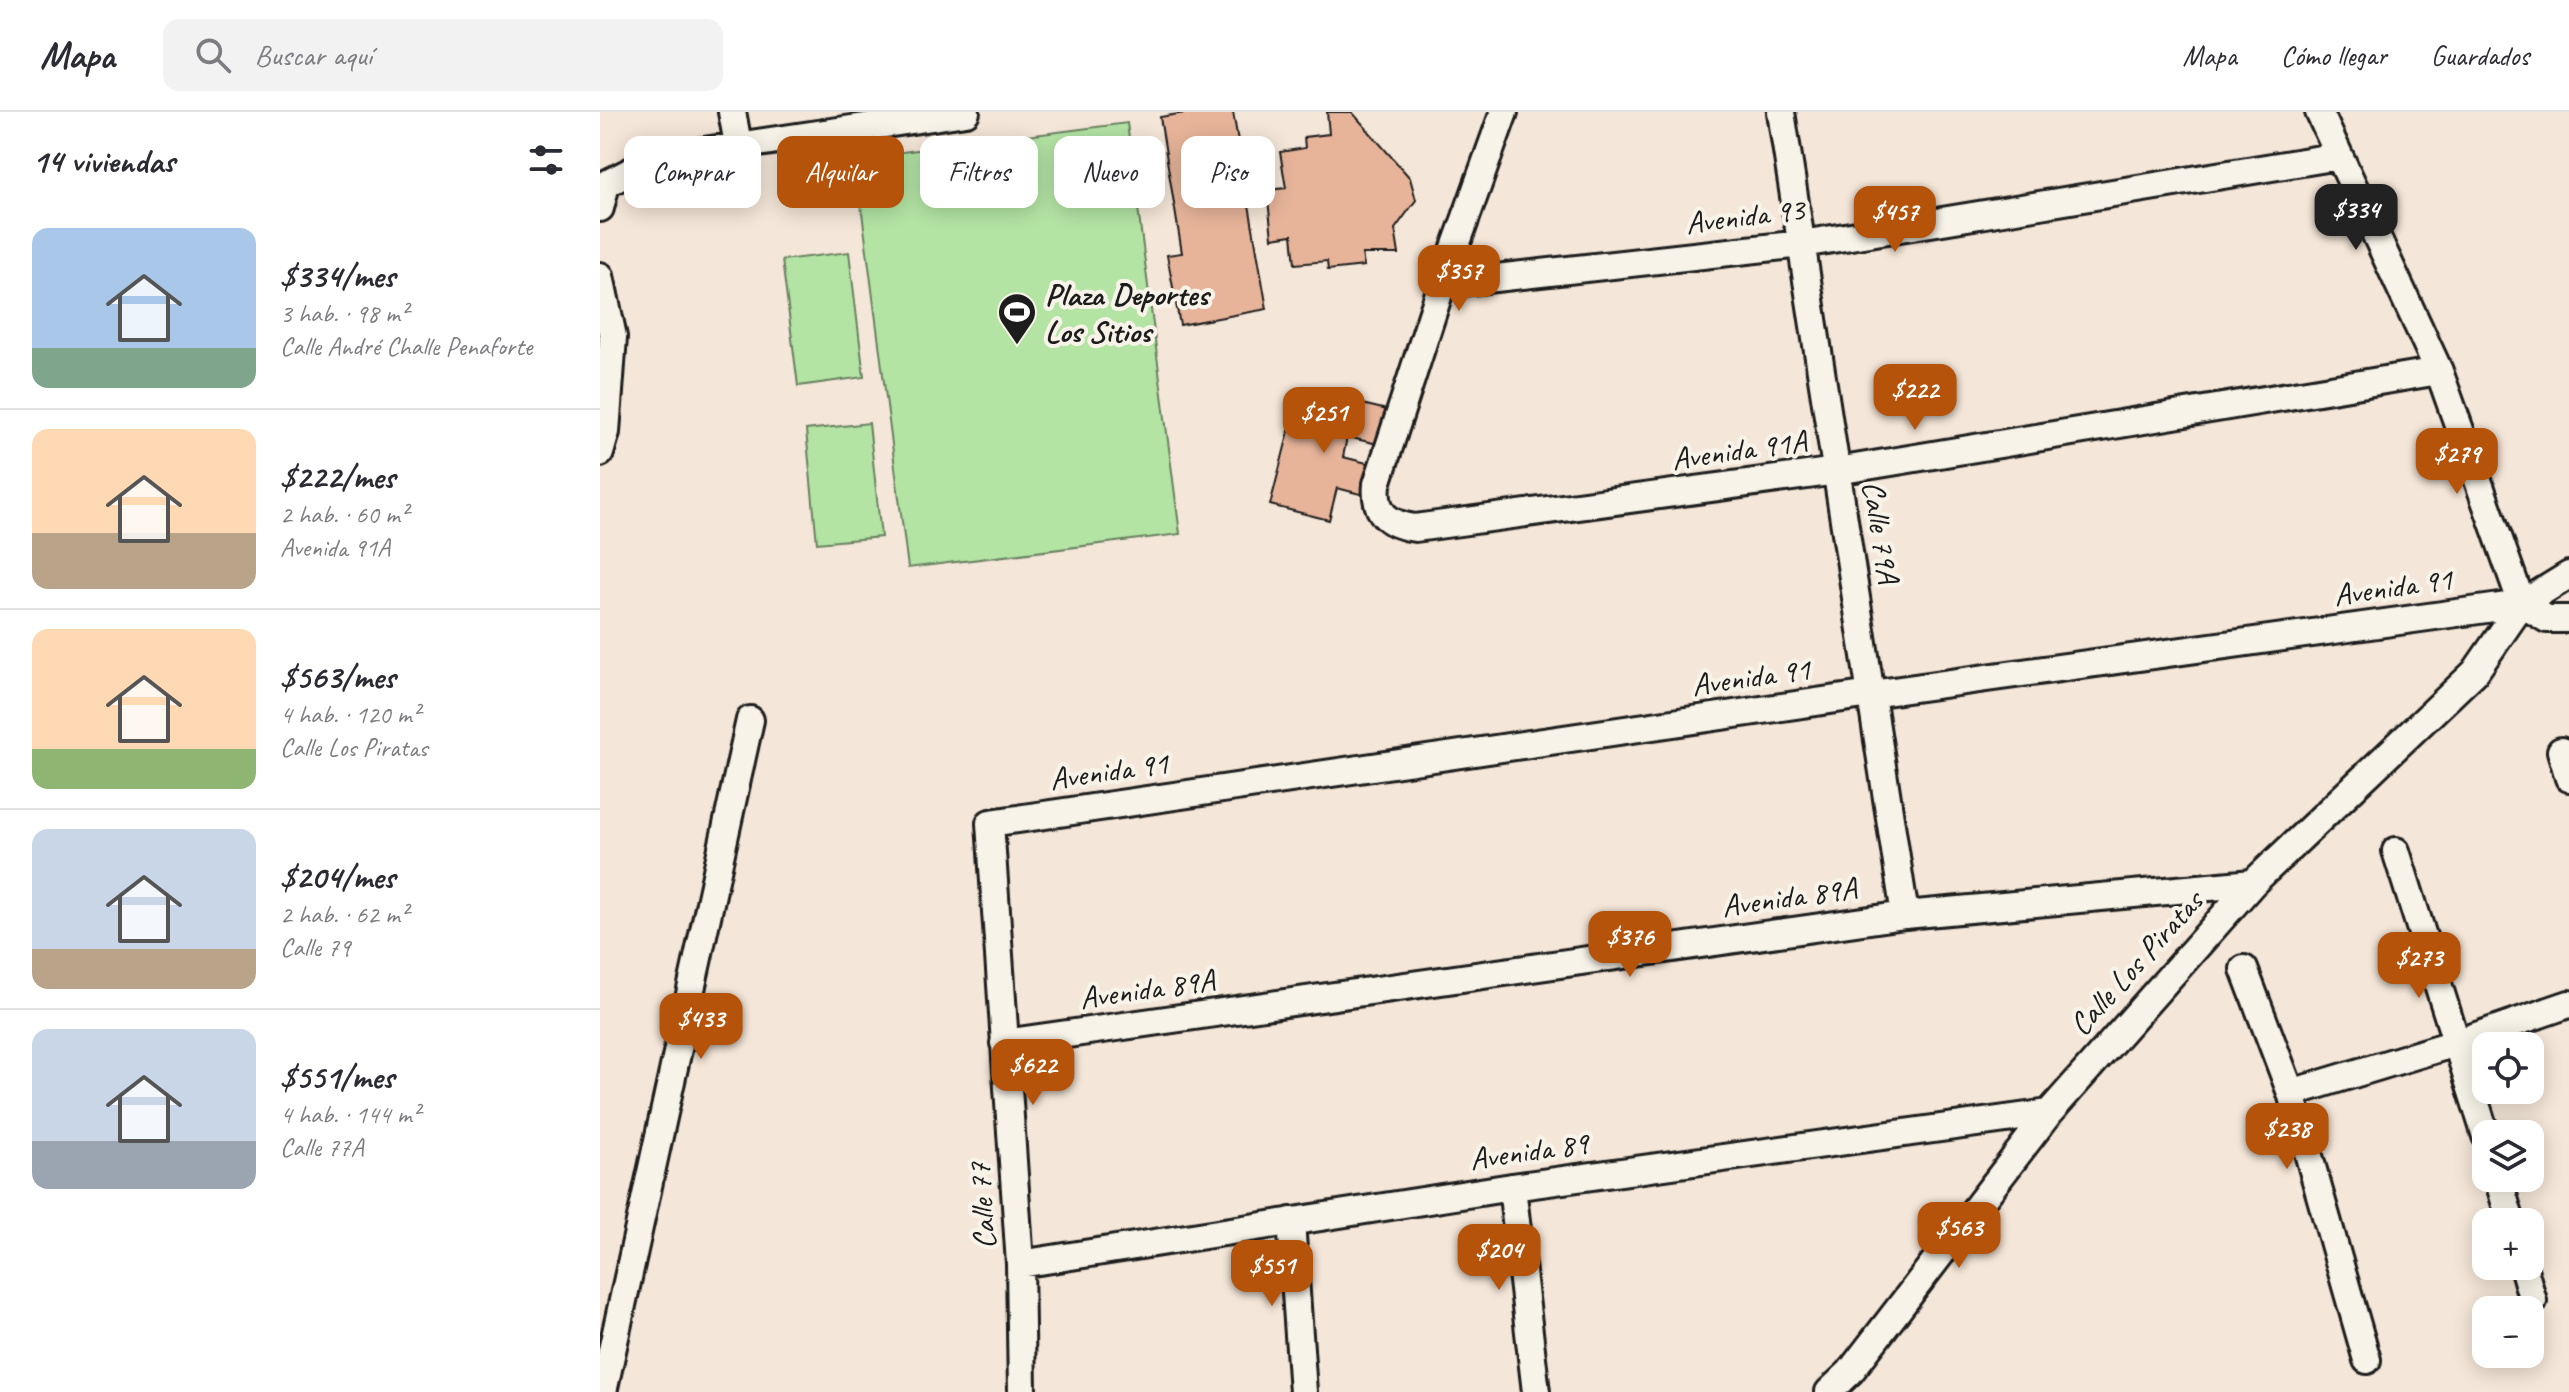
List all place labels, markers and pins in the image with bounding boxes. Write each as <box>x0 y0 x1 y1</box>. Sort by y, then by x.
pin: $334 <box>2309 184 2403 252</box>
pin: $457 <box>1848 186 1942 254</box>
pin: $357 <box>1412 245 1506 313</box>
place label: Plaza Deportes Los Sitios <box>1045 274 1211 352</box>
sports icon: Plaza Deportes Los Sitios <box>996 291 1038 346</box>
pin: $222 <box>1868 364 1962 432</box>
pin: $251 <box>1277 387 1371 455</box>
pin: $279 <box>2410 428 2504 496</box>
pin: $376 <box>1583 911 1677 979</box>
pin: $273 <box>2372 932 2466 1000</box>
pin: $433 <box>654 993 748 1061</box>
pin: $622 <box>986 1039 1080 1107</box>
pin: $238 <box>2240 1103 2334 1171</box>
pin: $563 <box>1912 1202 2006 1270</box>
pin: $204 <box>1452 1224 1546 1292</box>
pin: $551 <box>1225 1240 1319 1308</box>

